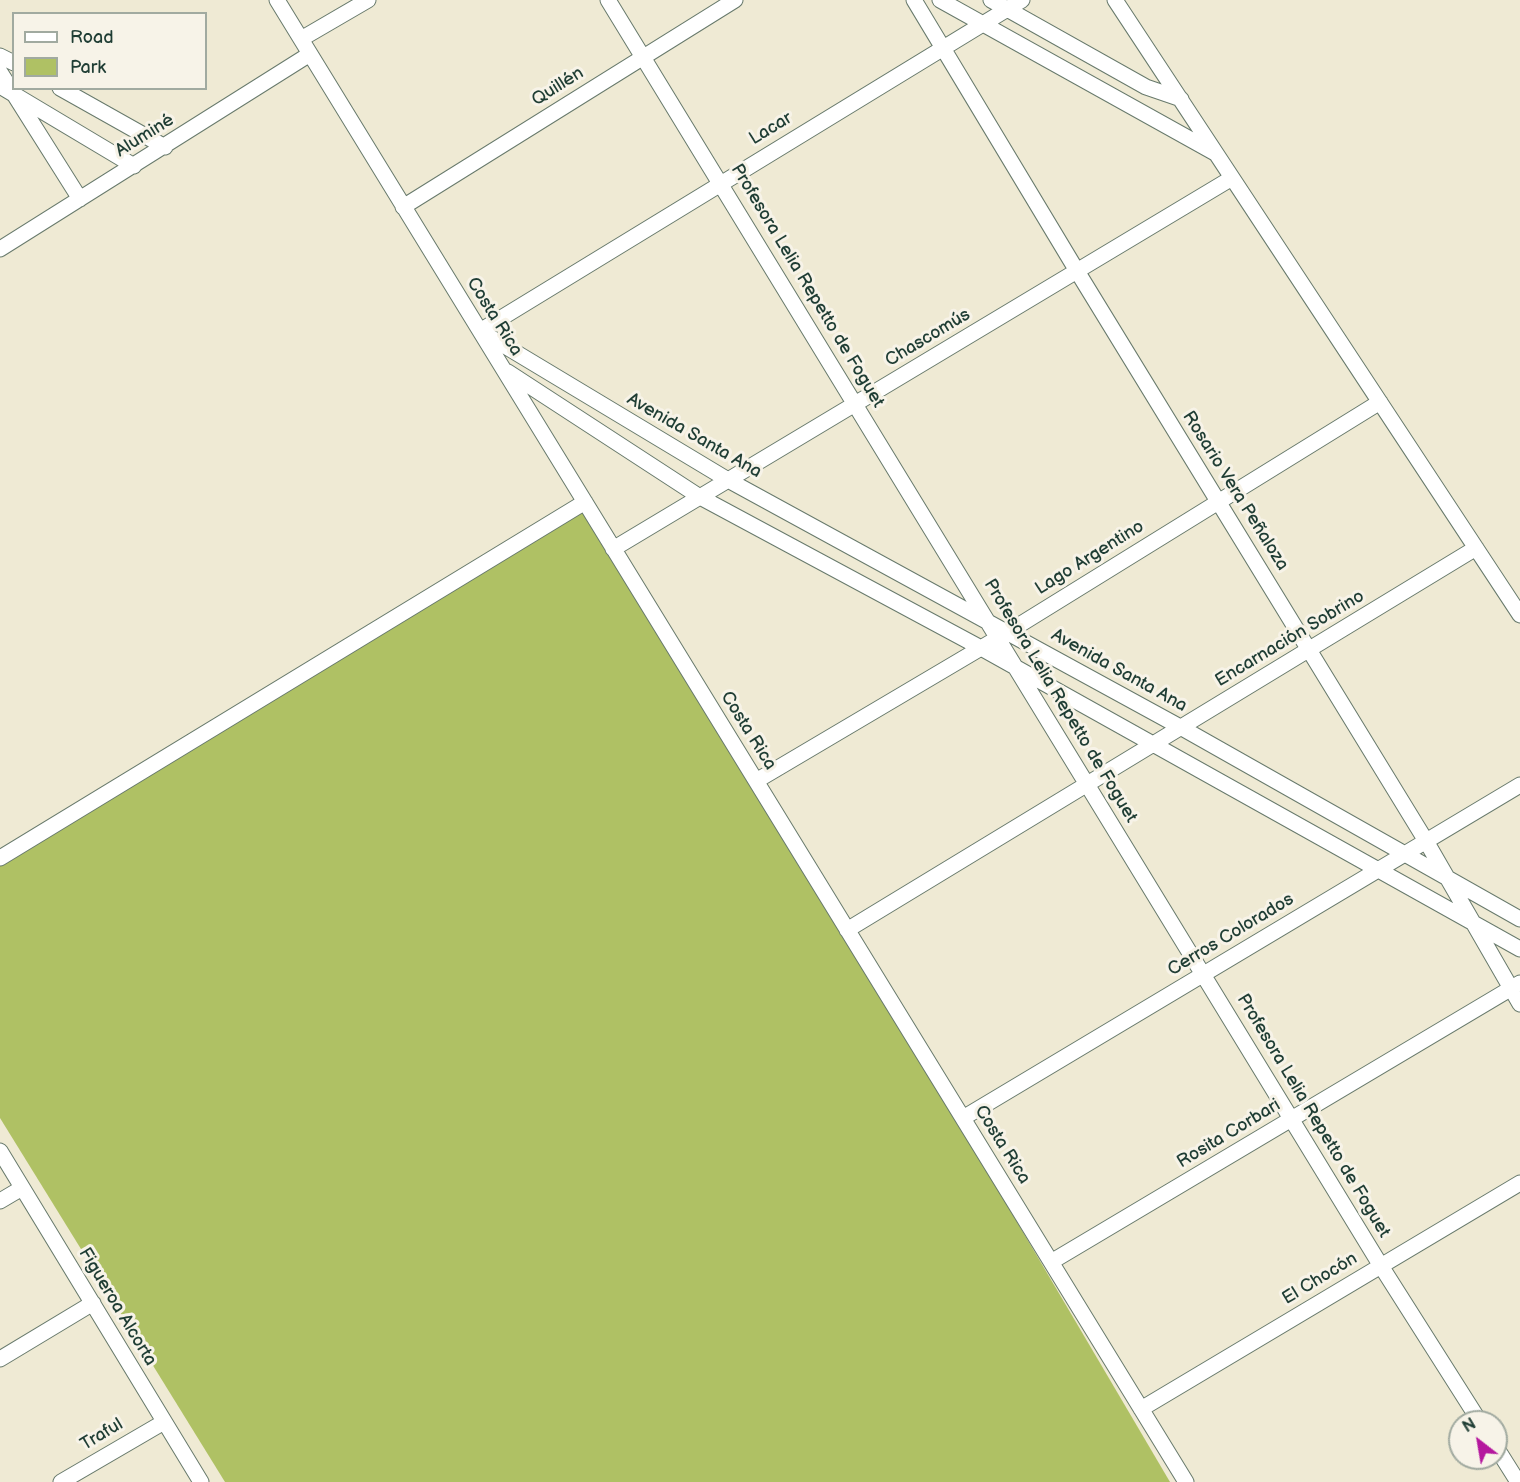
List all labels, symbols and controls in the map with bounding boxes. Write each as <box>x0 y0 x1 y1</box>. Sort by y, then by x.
legend <box>12 12 207 90</box>
text: Road <box>70 27 114 48</box>
text: Park <box>70 57 106 78</box>
street label: Quillén <box>528 63 588 111</box>
street label: Lacar <box>746 108 796 150</box>
street label: Aluminé <box>112 110 178 162</box>
street label: Profesora Lelia Repetto de Foguet <box>726 160 888 412</box>
street label: Costa Rica <box>461 274 527 360</box>
street label: Chascomús <box>882 304 974 372</box>
street label: Avenida Santa Ana <box>623 389 765 483</box>
street label: Rosario Vera Peñaloza <box>1177 407 1293 575</box>
street label: Lago Argentino <box>1032 516 1148 600</box>
street label: Profesora Lelia Repetto de Foguet <box>979 575 1141 827</box>
street label: Encarnación Sobrino <box>1212 586 1368 692</box>
street label: Avenida Santa Ana <box>1047 625 1191 717</box>
street label: Costa Rica <box>715 688 781 774</box>
street label: Cerros Colorados <box>1164 889 1298 981</box>
street label: Profesora Lelia Repetto de Foguet <box>1232 990 1394 1242</box>
street label: Rosita Corbari <box>1173 1095 1285 1173</box>
street label: Costa Rica <box>969 1102 1035 1188</box>
street label: Figueroa Alcorta <box>73 1244 161 1370</box>
street label: El Chocón <box>1279 1248 1361 1310</box>
north arrow <box>1448 1410 1508 1470</box>
street label: Traful <box>77 1414 127 1456</box>
text: N <box>1459 1415 1480 1437</box>

